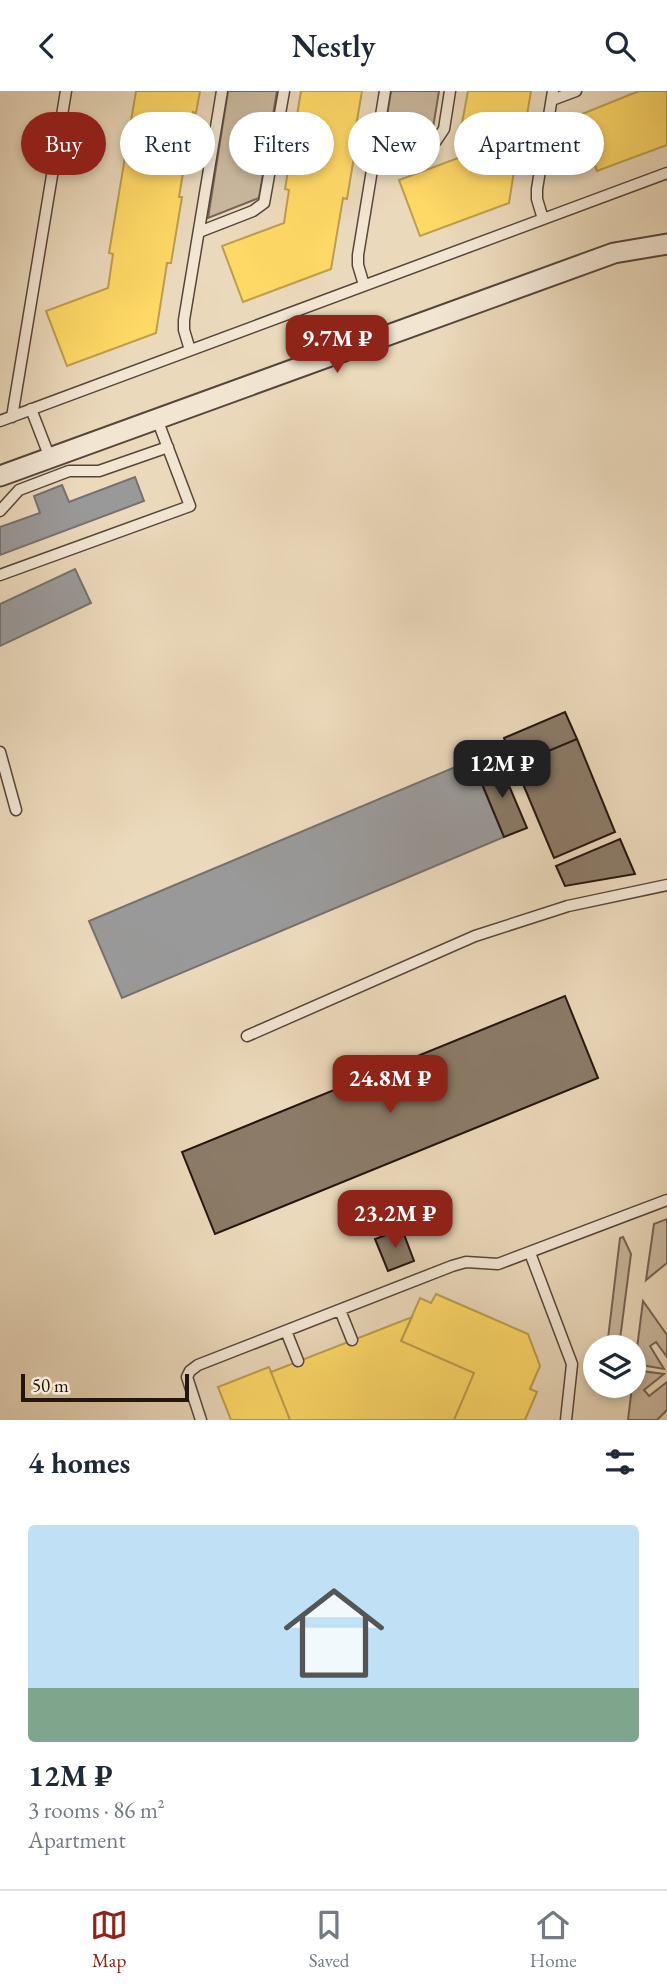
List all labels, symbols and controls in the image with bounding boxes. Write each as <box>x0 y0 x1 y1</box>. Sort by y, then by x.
text: Nestly <box>291 25 376 67</box>
icon: back <box>28 27 66 65</box>
icon: search <box>601 27 639 65</box>
chip: Buy <box>21 112 106 175</box>
chip: Rent <box>120 112 215 175</box>
chip: Filters <box>229 112 334 175</box>
chip: New <box>348 112 440 175</box>
chip: Apartment <box>454 112 604 175</box>
pin: 9.7M ₽ <box>280 315 394 375</box>
text: 9.7M ₽ <box>302 323 372 353</box>
pin: 12M ₽ <box>453 741 551 800</box>
text: 12M ₽ <box>469 748 535 778</box>
pin: 24.8M ₽ <box>325 1055 455 1115</box>
text: 24.8M ₽ <box>349 1063 431 1093</box>
pin: 23.2M ₽ <box>330 1191 460 1250</box>
text: 23.2M ₽ <box>354 1198 436 1228</box>
map controls <box>583 1335 646 1398</box>
button: layers <box>583 1335 646 1398</box>
scale bar <box>21 1371 189 1403</box>
text: 50 m <box>32 1373 69 1398</box>
text: 4 homes <box>28 1443 130 1482</box>
icon: filters <box>601 1443 639 1481</box>
icon: home <box>271 1570 397 1696</box>
text: 12M ₽ <box>28 1756 113 1795</box>
text: 3 rooms · 86 m² <box>28 1795 165 1825</box>
text: Apartment <box>28 1825 126 1855</box>
tab: Map <box>90 1906 128 1973</box>
tab: Saved <box>309 1906 349 1973</box>
tab: Home <box>530 1906 577 1973</box>

